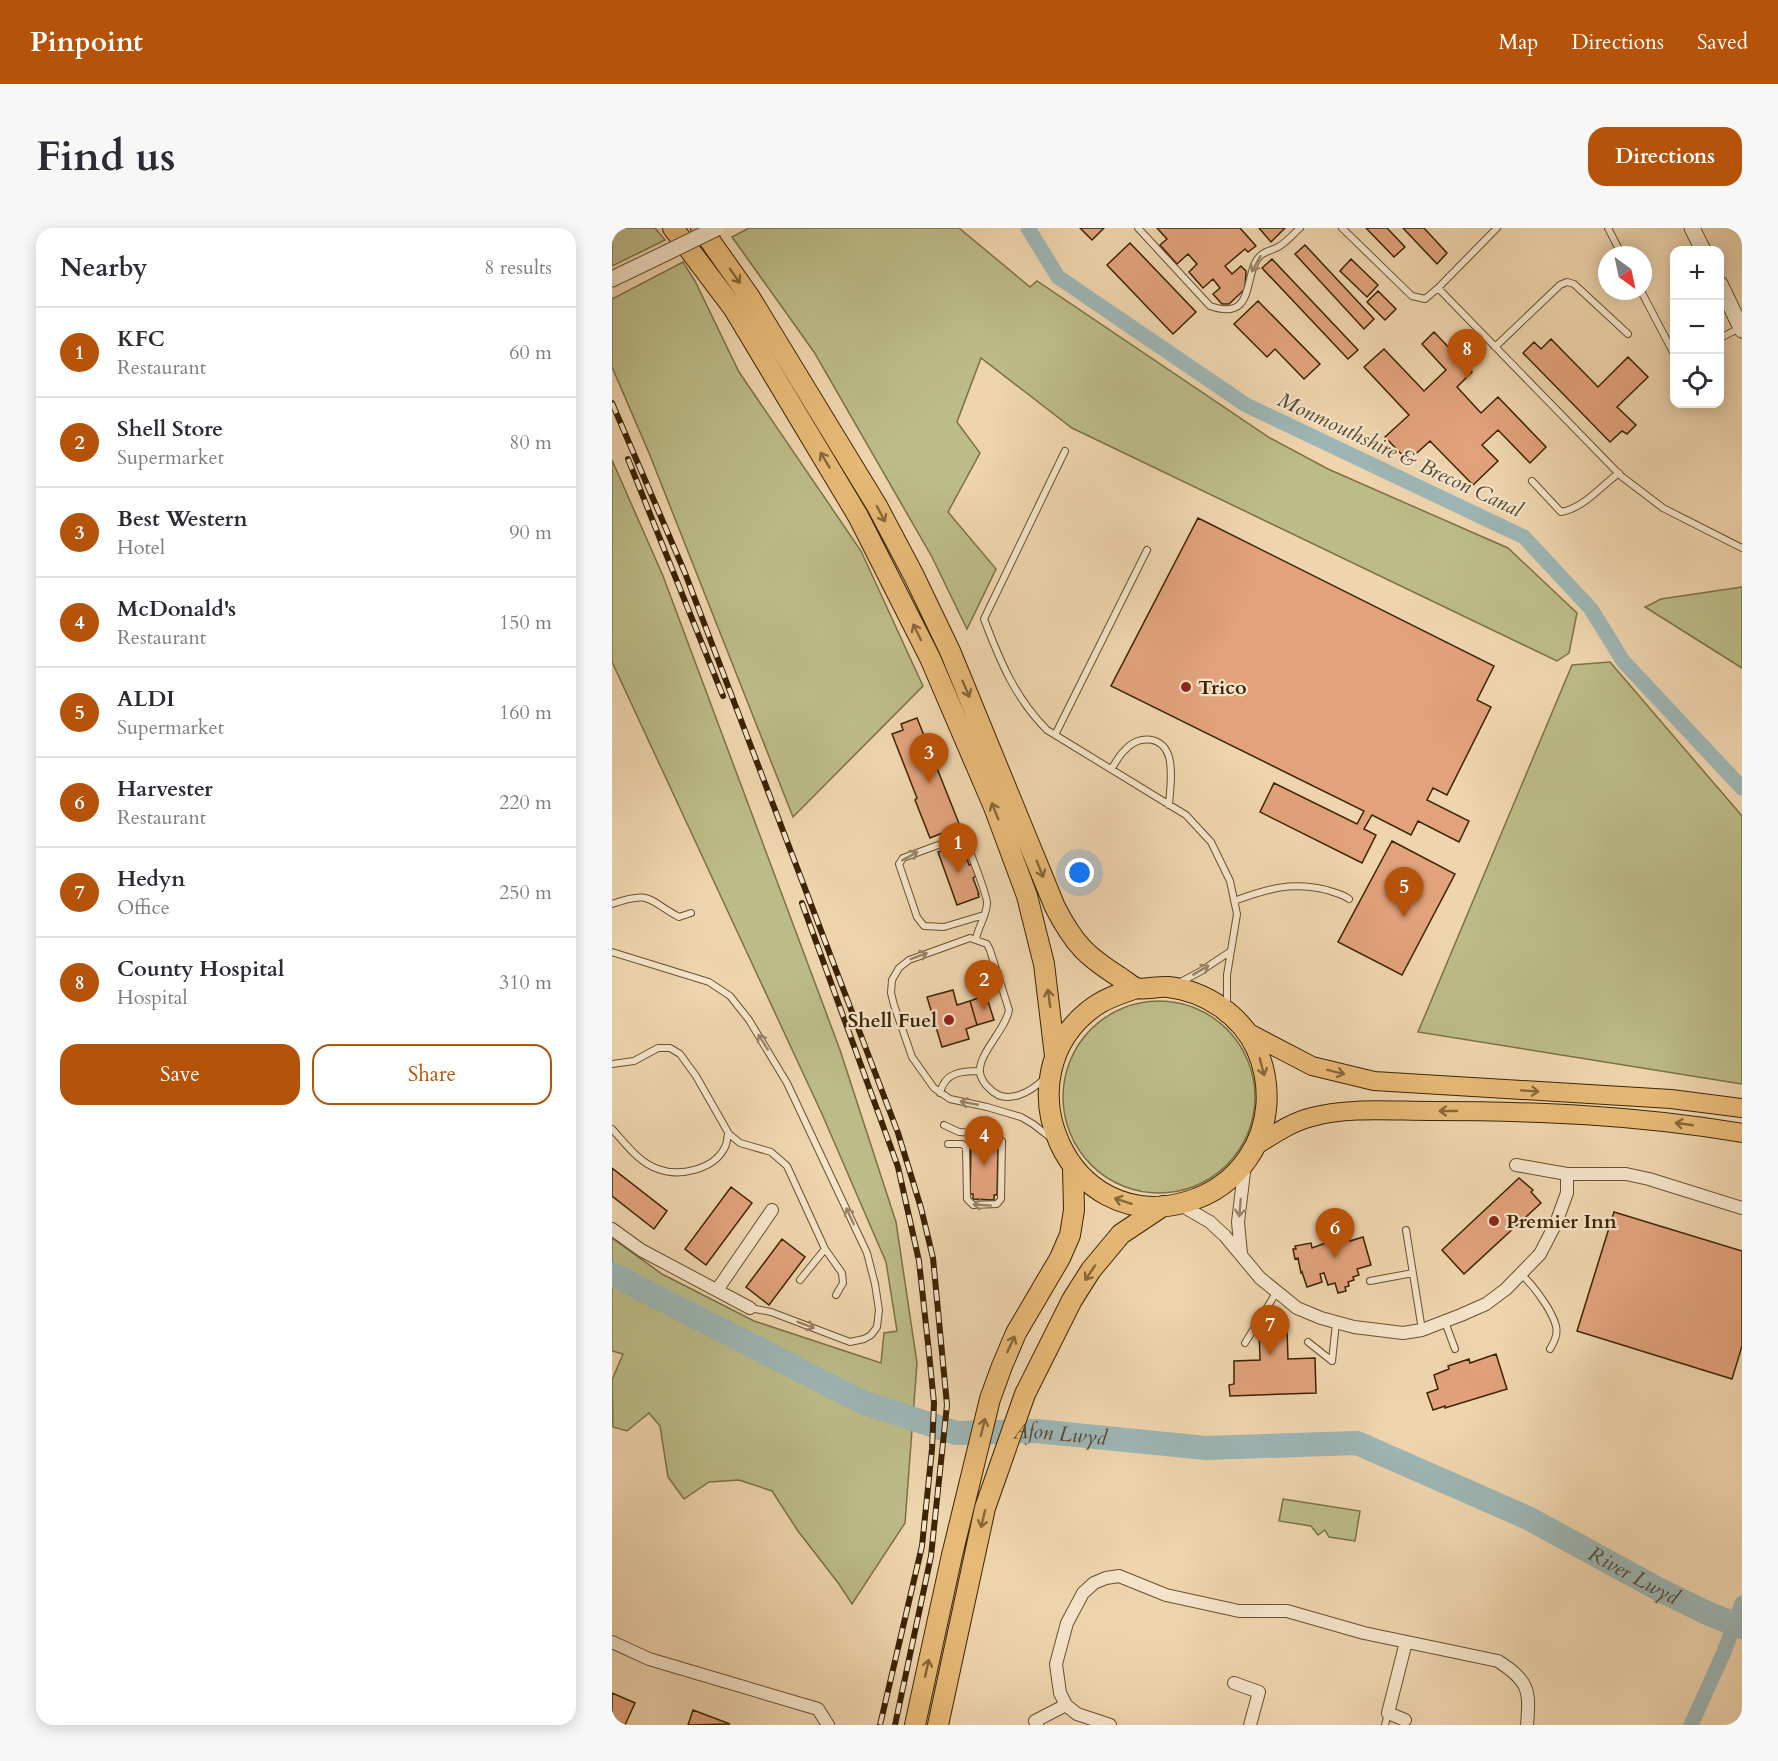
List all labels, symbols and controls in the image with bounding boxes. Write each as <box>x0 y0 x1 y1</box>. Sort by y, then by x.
text: Pinpoint <box>30 23 143 61</box>
text: Map <box>1498 28 1538 57</box>
text: Directions <box>1571 28 1664 57</box>
text: Saved <box>1697 28 1748 57</box>
button: Directions <box>1588 127 1742 186</box>
text: Find us <box>36 128 176 185</box>
north arrow <box>1598 246 1652 300</box>
map controls <box>1670 246 1724 408</box>
button: + <box>1670 246 1724 300</box>
text: Nearby <box>60 250 148 285</box>
text: 8 results <box>484 254 552 281</box>
one-way arrow <box>1250 255 1262 272</box>
one-way arrow <box>729 267 741 284</box>
button: − <box>1670 300 1724 354</box>
text: KFC <box>117 324 165 354</box>
pin: 8 <box>1448 330 1486 379</box>
text: 1 <box>74 339 85 366</box>
text: 60 m <box>509 339 552 366</box>
text: Restaurant <box>117 354 206 381</box>
button: locate <box>1670 354 1724 408</box>
water label: Monmouthshire & Brecon Canal <box>1273 385 1528 525</box>
text: Shell Store <box>117 414 223 444</box>
text: 2 <box>74 429 85 456</box>
text: 80 m <box>509 429 552 456</box>
text: Supermarket <box>117 444 224 471</box>
one-way arrow <box>819 452 831 469</box>
text: Best Western <box>117 504 248 534</box>
one-way arrow <box>876 504 887 522</box>
text: 3 <box>74 519 85 546</box>
text: 90 m <box>509 519 552 546</box>
text: Hotel <box>117 534 165 561</box>
text: McDonald's <box>117 594 236 624</box>
text: 4 <box>74 609 85 636</box>
text: 150 m <box>499 609 552 636</box>
one-way arrow <box>911 623 923 641</box>
text: Restaurant <box>117 624 206 651</box>
place label: Trico <box>1198 674 1247 701</box>
one-way arrow <box>961 679 972 698</box>
marker: Trico <box>1179 680 1193 694</box>
text: ALDI <box>117 684 175 714</box>
text: 5 <box>74 699 85 726</box>
text: 160 m <box>499 699 552 726</box>
text: Supermarket <box>117 714 224 741</box>
pin: 3 <box>910 734 948 783</box>
text: Harvester <box>117 774 213 804</box>
text: 6 <box>74 789 85 816</box>
text: 220 m <box>499 789 552 816</box>
one-way arrow <box>989 802 1000 821</box>
text: Restaurant <box>117 804 206 831</box>
pin: 1 <box>938 824 978 873</box>
one-way arrow <box>901 850 918 862</box>
your location <box>1065 858 1094 887</box>
one-way arrow <box>1035 860 1046 878</box>
text: Hedyn <box>117 864 185 894</box>
pin: 5 <box>1384 868 1424 917</box>
text: 7 <box>74 879 85 906</box>
text: 250 m <box>499 879 552 906</box>
text: Office <box>117 894 170 921</box>
one-way arrow <box>909 950 928 961</box>
text: County Hospital <box>117 954 284 984</box>
pin: 2 <box>964 960 1004 1010</box>
one-way arrow <box>1192 964 1209 976</box>
text: 8 <box>74 969 85 996</box>
text: 310 m <box>499 969 552 996</box>
text: Hospital <box>117 984 188 1011</box>
one-way arrow <box>1043 988 1054 1008</box>
place label: Shell Fuel <box>848 1007 937 1034</box>
marker: Shell Fuel <box>942 1013 956 1027</box>
one-way arrow <box>756 1034 768 1051</box>
button: Save <box>60 1044 300 1105</box>
button: Share <box>312 1044 552 1105</box>
one-way arrow <box>1257 1057 1268 1076</box>
one-way arrow <box>1327 1066 1346 1078</box>
one-way arrow <box>1520 1085 1539 1096</box>
one-way arrow <box>960 1097 979 1108</box>
one-way arrow <box>1438 1105 1458 1117</box>
pin: 4 <box>964 1116 1004 1166</box>
one-way arrow <box>1675 1118 1695 1129</box>
one-way arrow <box>1114 1194 1133 1205</box>
one-way arrow <box>1234 1198 1245 1218</box>
one-way arrow <box>973 1199 993 1210</box>
one-way arrow <box>843 1208 855 1226</box>
pin: 6 <box>1316 1208 1354 1258</box>
place label: Premier Inn <box>1506 1208 1617 1235</box>
marker: Premier Inn <box>1487 1214 1501 1228</box>
one-way arrow <box>1084 1264 1096 1280</box>
pin: 7 <box>1250 1306 1290 1355</box>
one-way arrow <box>796 1320 815 1331</box>
one-way arrow <box>1006 1336 1018 1354</box>
water label: Afon Lwyd <box>1012 1416 1109 1453</box>
one-way arrow <box>977 1418 989 1437</box>
one-way arrow <box>976 1509 988 1528</box>
water label: River Lwyd <box>1583 1539 1685 1612</box>
one-way arrow <box>922 1659 934 1678</box>

